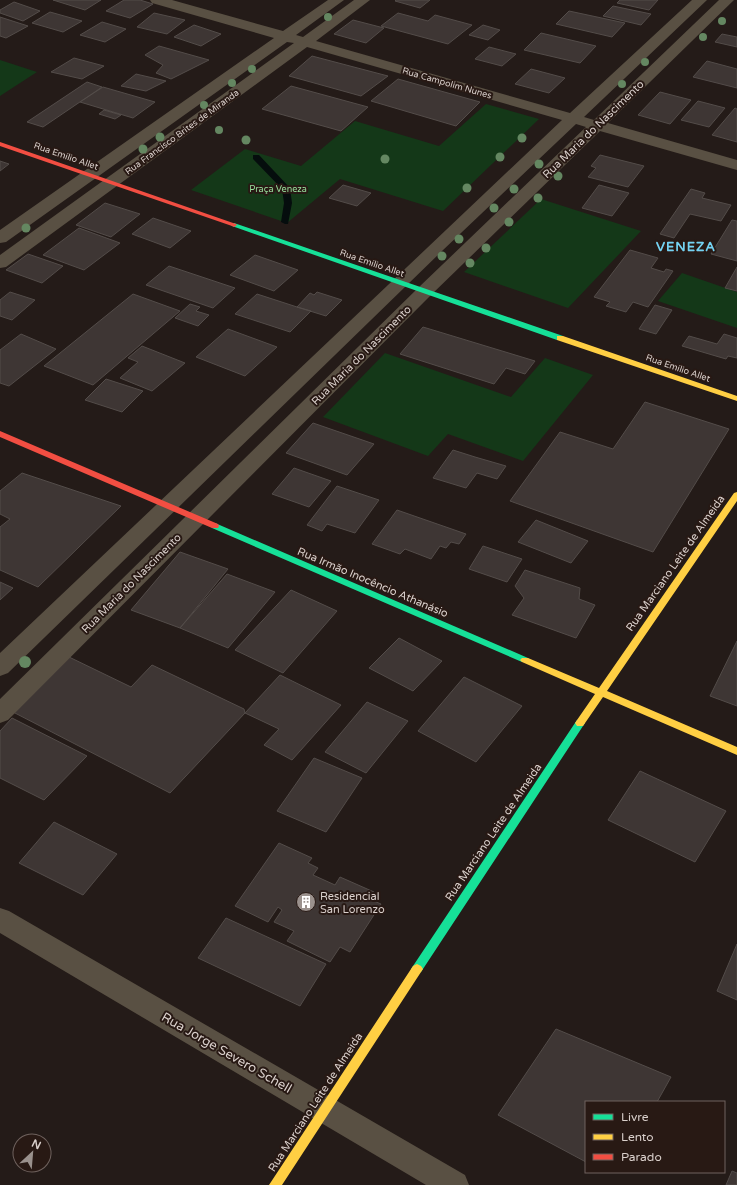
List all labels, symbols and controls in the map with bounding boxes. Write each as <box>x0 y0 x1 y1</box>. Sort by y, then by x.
street label: Rua Campolim Nunes <box>401 65 493 102</box>
street label: Rua Maria do Nascimento <box>540 77 647 181</box>
street label: Rua Francisco Brites de Miranda <box>123 87 241 177</box>
street label: Rua Emílio Allet <box>32 140 100 173</box>
park label: Praça Veneza <box>249 184 307 195</box>
district label: VENEZA <box>656 239 716 255</box>
street label: Rua Emílio Allet <box>338 247 406 280</box>
street label: Rua Maria do Nascimento <box>309 303 414 408</box>
street label: Rua Emílio Allet <box>644 352 712 385</box>
street label: Rua Marciano Leite de Almeida <box>623 493 728 634</box>
street label: Rua Maria do Nascimento <box>79 531 184 636</box>
street label: Rua Irmão Inocêncio Athanásio <box>295 545 450 620</box>
street label: Rua Marciano Leite de Almeida <box>442 761 544 904</box>
place label: Residencial San Lorenzo <box>320 890 385 916</box>
building icon: Residencial San Lorenzo <box>295 891 317 913</box>
street label: Rua Jorge Severo Schell <box>159 1009 294 1097</box>
street label: Rua Marciano Leite de Almeida <box>266 1030 365 1174</box>
legend <box>585 1101 725 1173</box>
text: Livre <box>621 1110 649 1124</box>
text: Lento <box>621 1130 654 1144</box>
north arrow <box>12 1133 52 1173</box>
text: N <box>29 1137 43 1152</box>
text: Parado <box>621 1150 662 1164</box>

